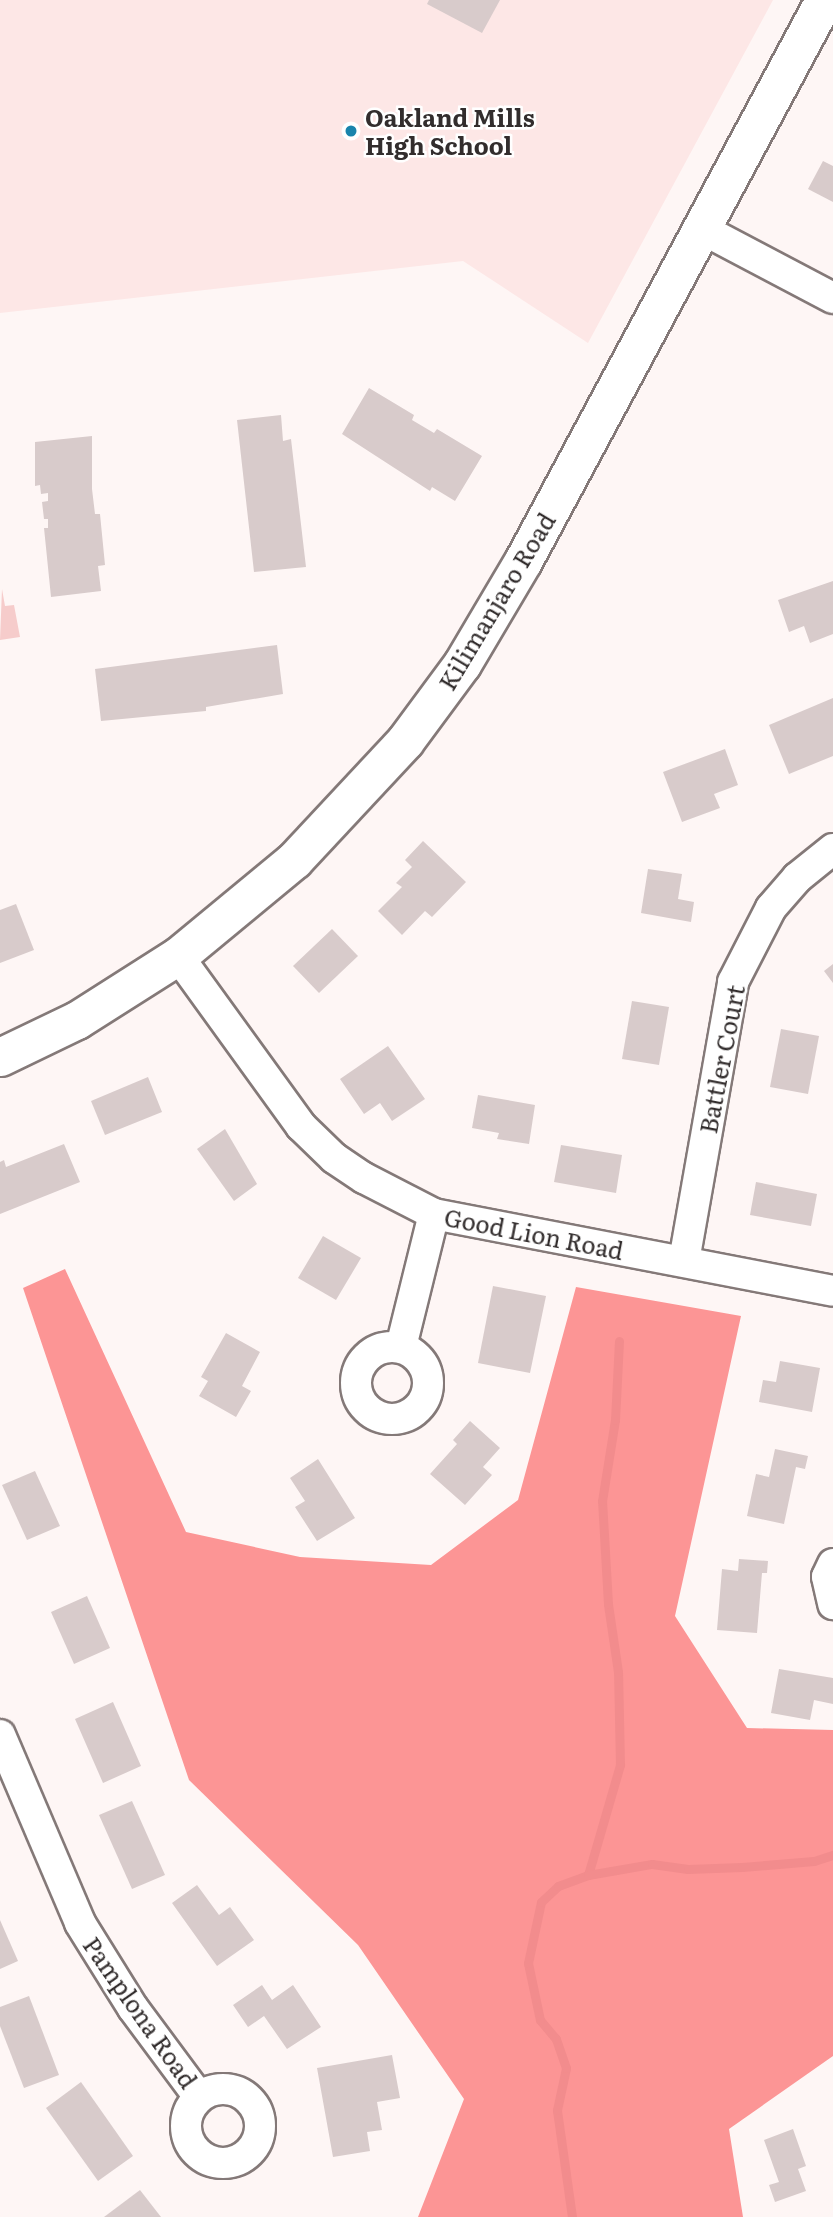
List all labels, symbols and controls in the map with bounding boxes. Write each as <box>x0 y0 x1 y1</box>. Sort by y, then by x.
place label: Oakland Mills High School <box>365 103 535 159</box>
marker: Oakland Mills High School <box>343 123 359 139</box>
street label: Kilimanjaro Road <box>432 507 560 695</box>
street label: Battler Court <box>692 982 750 1136</box>
street label: Good Lion Road <box>442 1202 626 1264</box>
street label: Pamplona Road <box>78 1931 204 2093</box>

